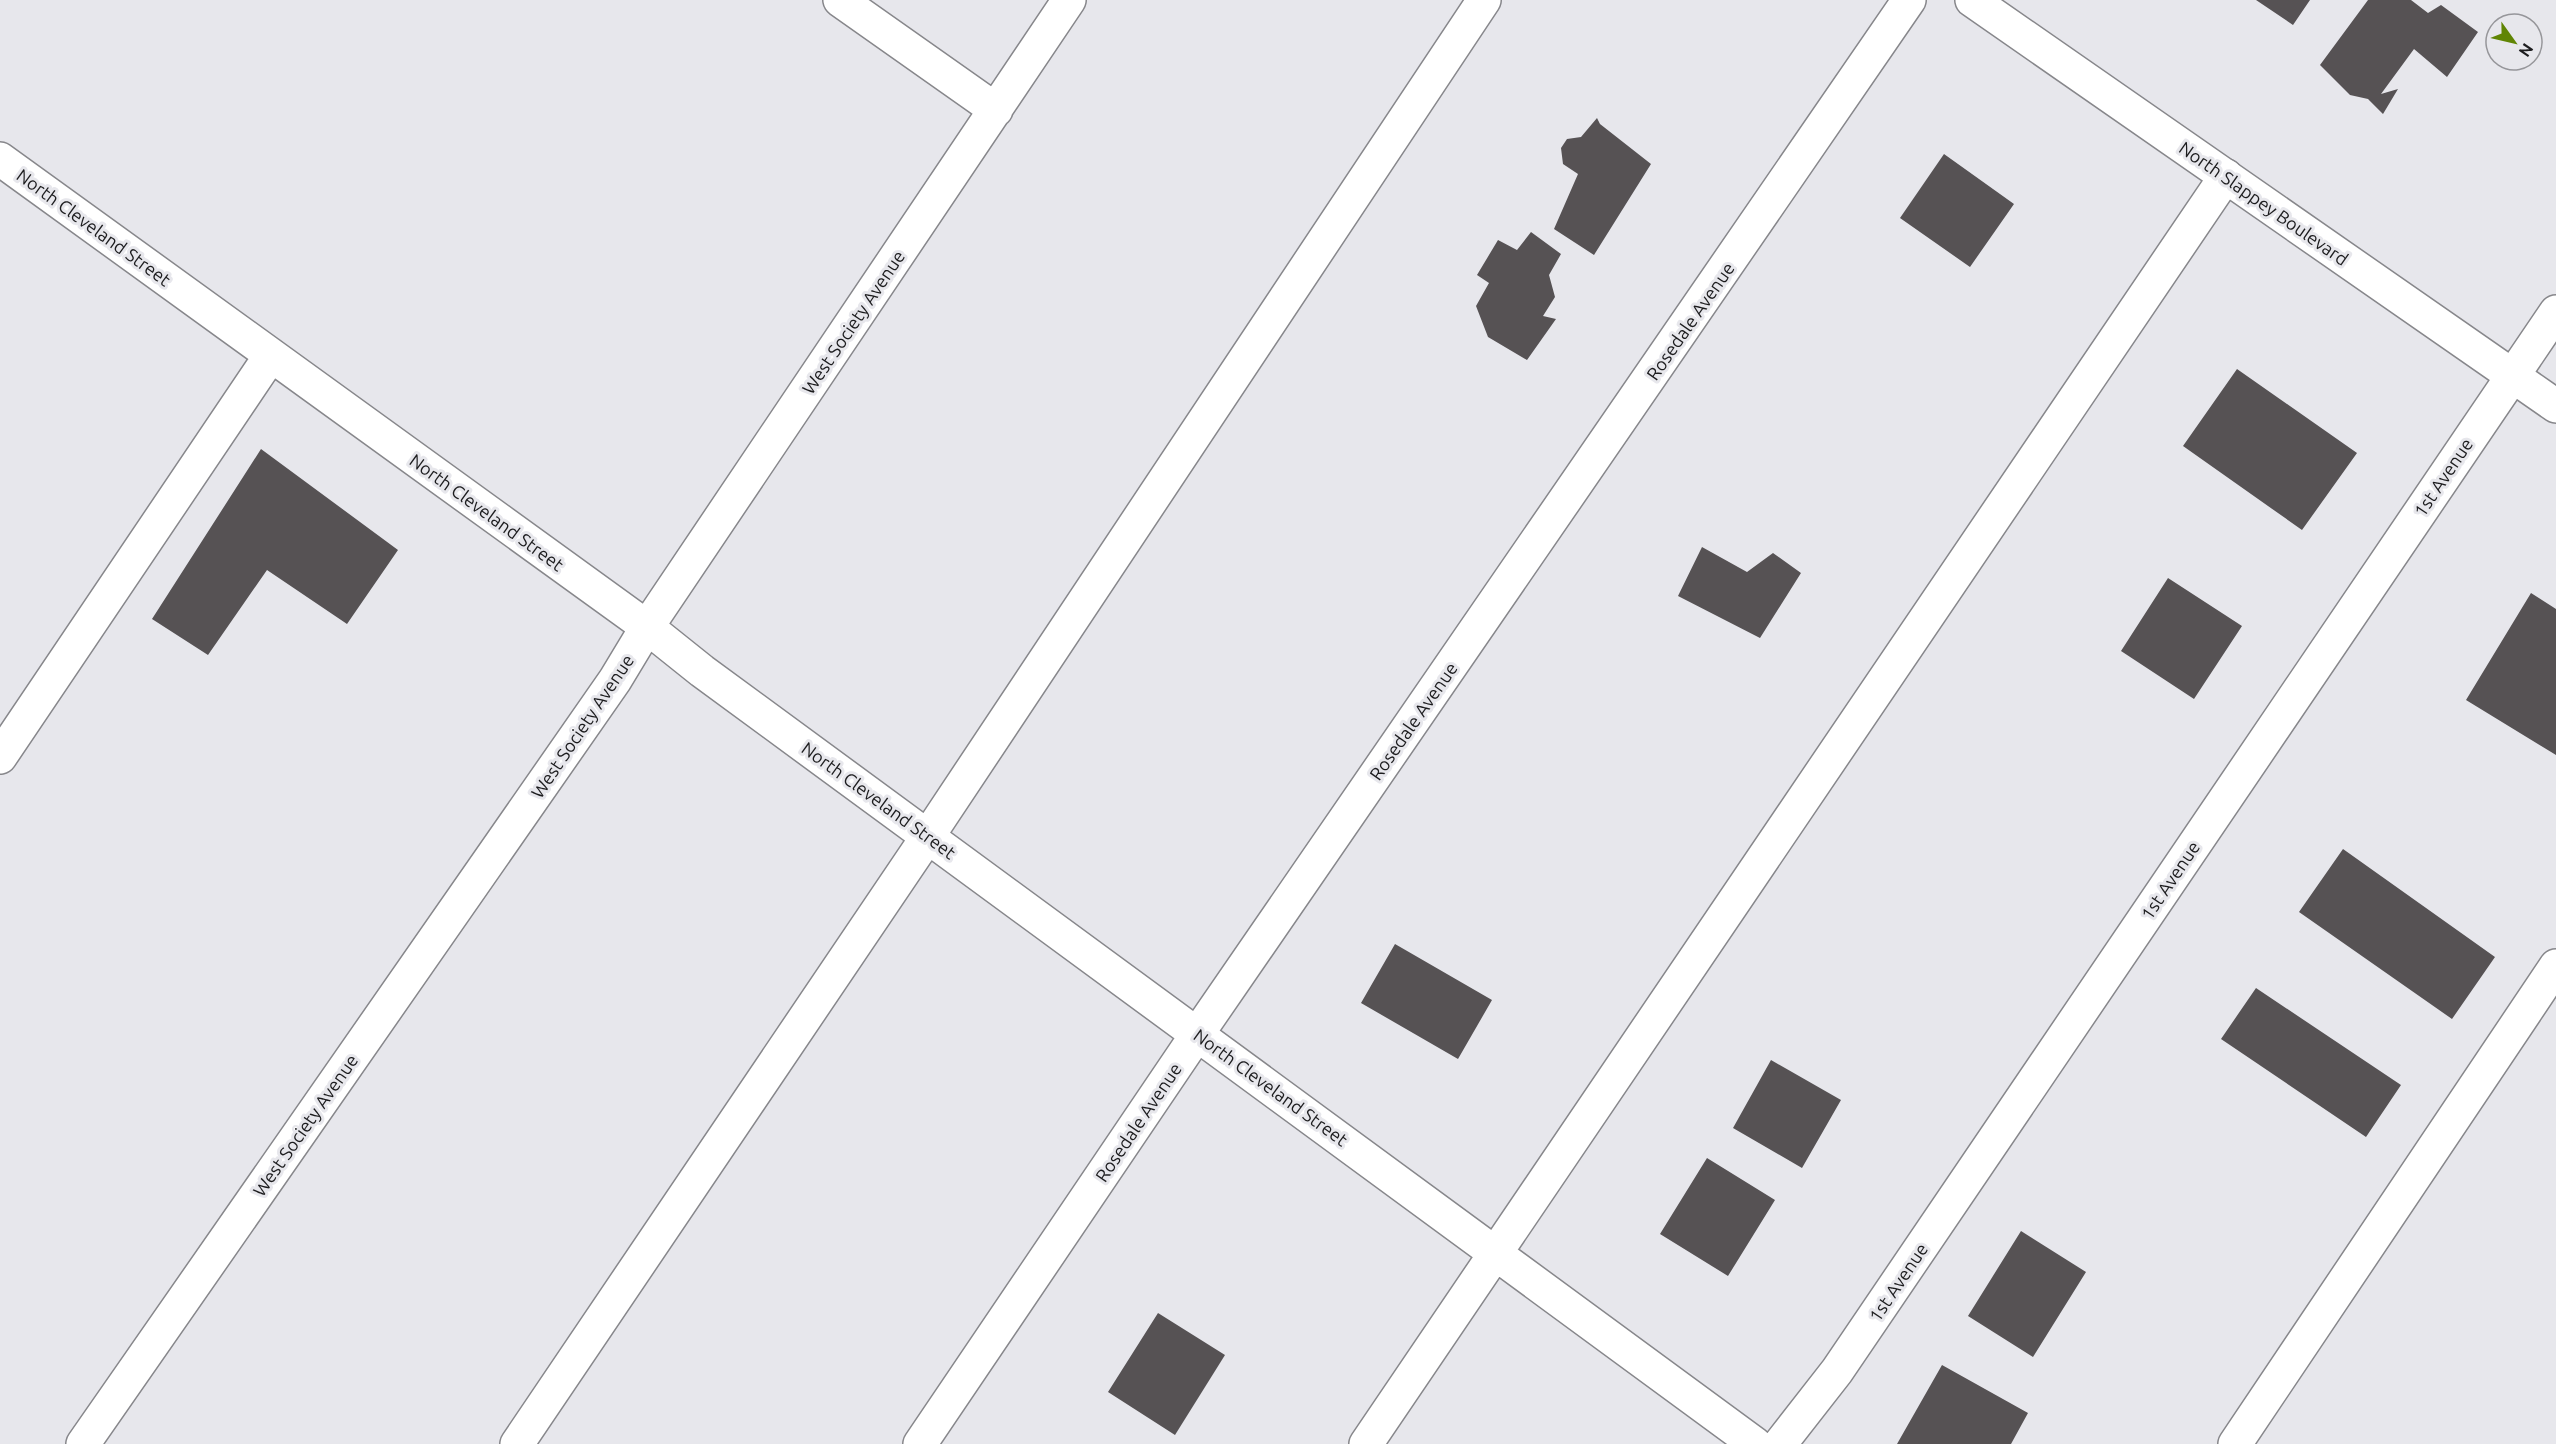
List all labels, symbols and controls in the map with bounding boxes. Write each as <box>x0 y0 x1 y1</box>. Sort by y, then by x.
north arrow <box>2484 12 2544 72</box>
text: N <box>2516 40 2537 60</box>
street label: North Slappey Boulevard <box>2176 137 2352 269</box>
street label: North Cleveland Street <box>13 164 175 290</box>
street label: West Society Avenue <box>798 247 908 397</box>
street label: Rosedale Avenue <box>1642 258 1738 384</box>
street label: 1st Avenue <box>2410 434 2476 520</box>
street label: North Cleveland Street <box>406 449 568 575</box>
street label: West Society Avenue <box>527 651 637 801</box>
street label: Rosedale Avenue <box>1365 658 1461 784</box>
street label: North Cleveland Street <box>798 737 960 863</box>
street label: 1st Avenue <box>2137 837 2203 923</box>
street label: North Cleveland Street <box>1190 1024 1352 1150</box>
street label: West Society Avenue <box>248 1050 362 1200</box>
street label: Rosedale Avenue <box>1091 1059 1185 1185</box>
street label: 1st Avenue <box>1865 1239 1931 1325</box>

